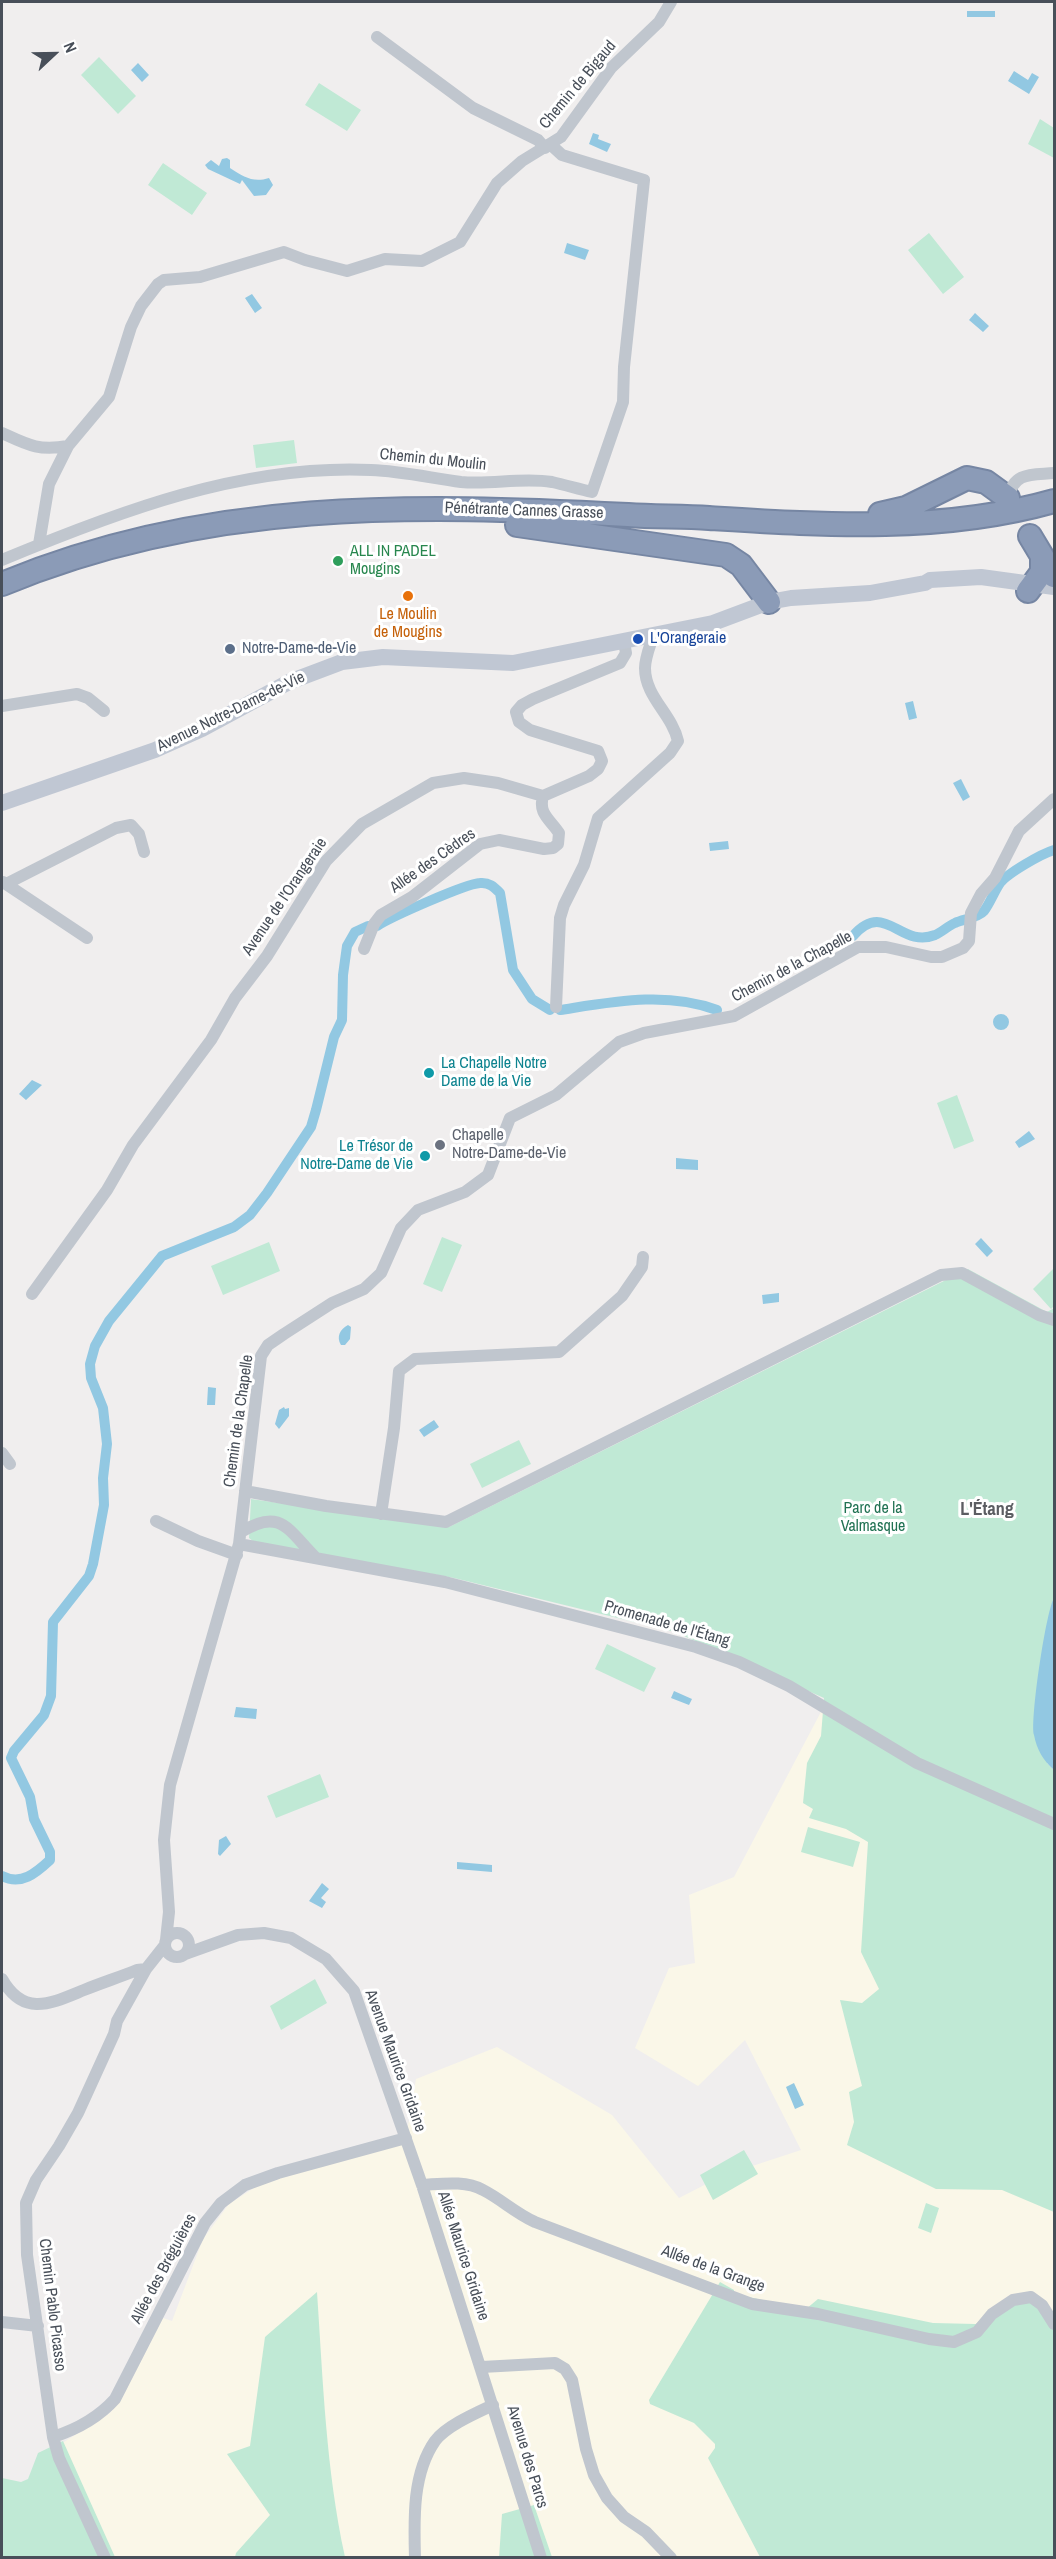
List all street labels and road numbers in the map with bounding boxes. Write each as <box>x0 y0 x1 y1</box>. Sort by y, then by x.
street label: Chemin de Bigaud <box>535 37 621 133</box>
street label: Chemin du Moulin <box>379 445 487 475</box>
street label: Pénétrante Cannes Grasse <box>444 499 604 523</box>
street label: Avenue Notre-Dame-de-Vie <box>154 668 308 756</box>
street label: Allée des Cèdres <box>387 824 479 898</box>
street label: Avenue de l'Orangeraie <box>238 834 332 960</box>
street label: Chemin de la Chapelle <box>729 927 855 1007</box>
street label: Chemin de la Chapelle <box>220 1354 258 1488</box>
street label: Promenade de l'Étang <box>602 1597 732 1651</box>
street label: Avenue Maurice Gridaine <box>360 1987 430 2135</box>
street label: Allée Maurice Gridaine <box>433 2189 493 2323</box>
street label: Allée des Bréguières <box>127 2211 201 2327</box>
street label: Chemin Pablo Picasso <box>34 2238 70 2372</box>
street label: Allée de la Grange <box>659 2241 767 2297</box>
street label: Avenue des Parcs <box>502 2403 552 2511</box>

